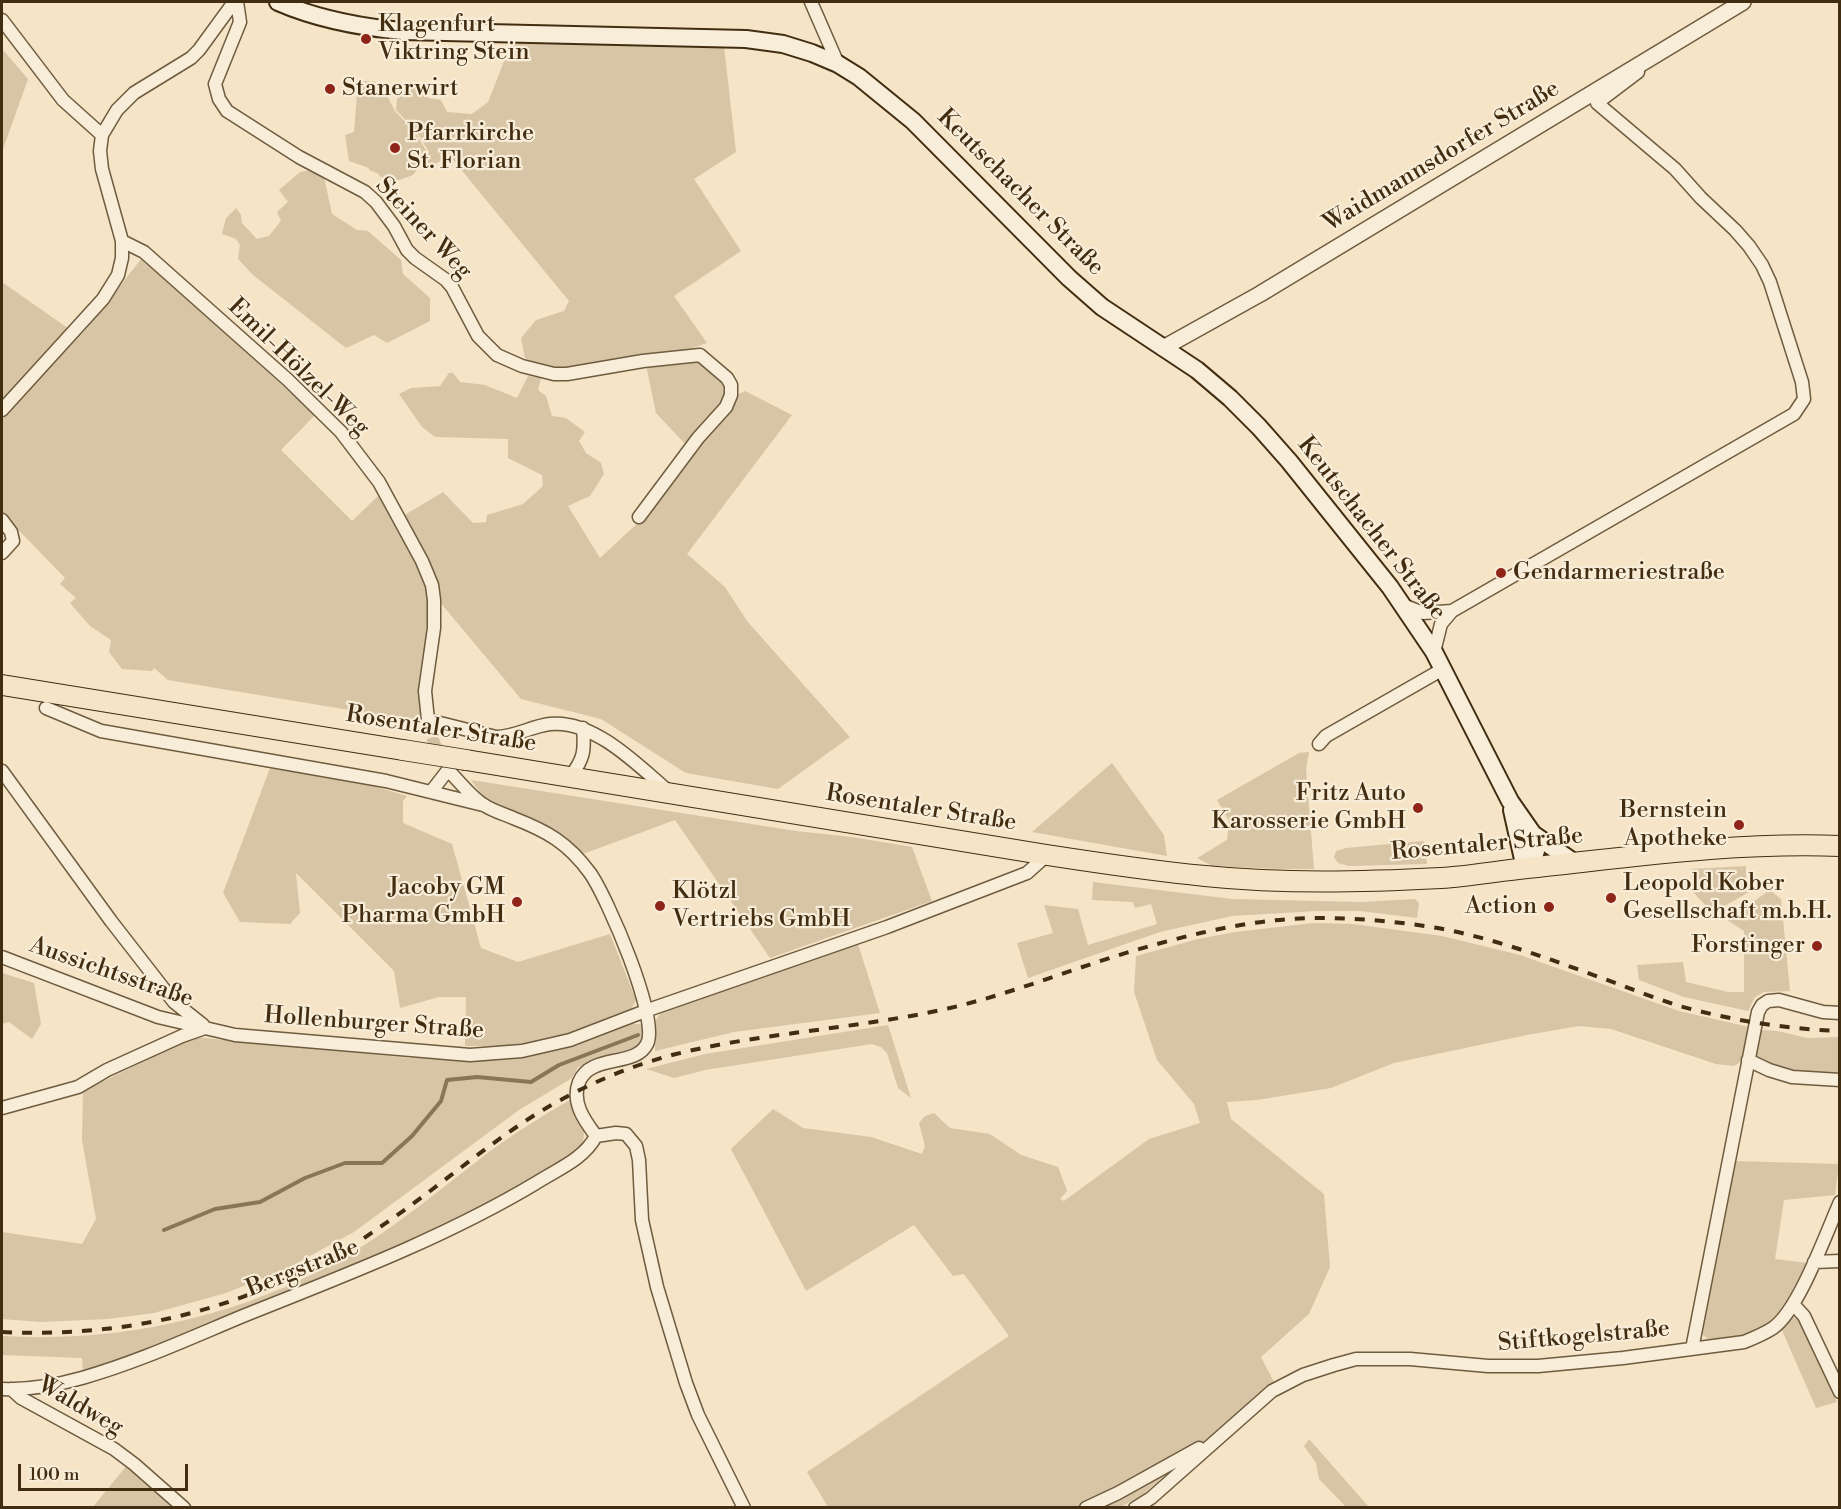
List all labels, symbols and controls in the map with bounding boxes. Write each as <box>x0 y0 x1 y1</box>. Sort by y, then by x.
place label: Klagenfurt Viktring Stein <box>378 11 530 67</box>
marker: Klagenfurt Viktring Stein <box>359 32 373 46</box>
place label: Stanerwirt <box>342 75 458 103</box>
street label: Waidmannsdorfer Straße <box>1319 75 1565 239</box>
marker: Stanerwirt <box>323 82 337 96</box>
street label: Keutschacher Straße <box>930 103 1110 283</box>
place label: Pfarrkirche St. Florian <box>407 120 534 176</box>
marker: Pfarrkirche St. Florian <box>388 141 402 155</box>
street label: Steiner Weg <box>369 172 477 286</box>
street label: Emil-Hölzel-Weg <box>221 293 375 443</box>
street label: Keutschacher Straße <box>1291 432 1451 626</box>
place label: Gendarmeriestraße <box>1513 559 1725 587</box>
marker: Gendarmeriestraße <box>1494 566 1508 580</box>
street label: Rosentaler Straße <box>344 701 538 759</box>
street label: Rosentaler Straße <box>824 780 1018 838</box>
place label: Fritz Auto Karosserie GmbH <box>1211 780 1406 836</box>
place label: Bernstein Apotheke <box>1620 797 1727 853</box>
marker: Fritz Auto Karosserie GmbH <box>1411 801 1425 815</box>
marker: Bernstein Apotheke <box>1732 818 1746 832</box>
street label: Rosentaler Straße <box>1390 822 1584 868</box>
place label: Leopold Kober Gesellschaft m.b.H. <box>1623 870 1832 926</box>
place label: Jacoby GM Pharma GmbH <box>342 874 505 930</box>
place label: Klötzl Vertriebs GmbH <box>672 878 850 934</box>
marker: Leopold Kober Gesellschaft m.b.H. <box>1604 891 1618 905</box>
place label: Action <box>1465 893 1537 921</box>
marker: Jacoby GM Pharma GmbH <box>510 895 524 909</box>
marker: Klötzl Vertriebs GmbH <box>653 899 667 913</box>
marker: Action <box>1542 900 1556 914</box>
street label: Aussichtsstraße <box>25 931 197 1015</box>
place label: Forstinger <box>1691 932 1805 960</box>
marker: Forstinger <box>1810 939 1824 953</box>
street label: Hollenburger Straße <box>263 1002 485 1046</box>
street label: Bergstraße <box>243 1233 363 1305</box>
street label: Stiftkogelstraße <box>1497 1315 1671 1359</box>
street label: Waldweg <box>32 1371 128 1443</box>
scale bar <box>21 1452 190 1490</box>
text: 100 m <box>29 1463 80 1486</box>

